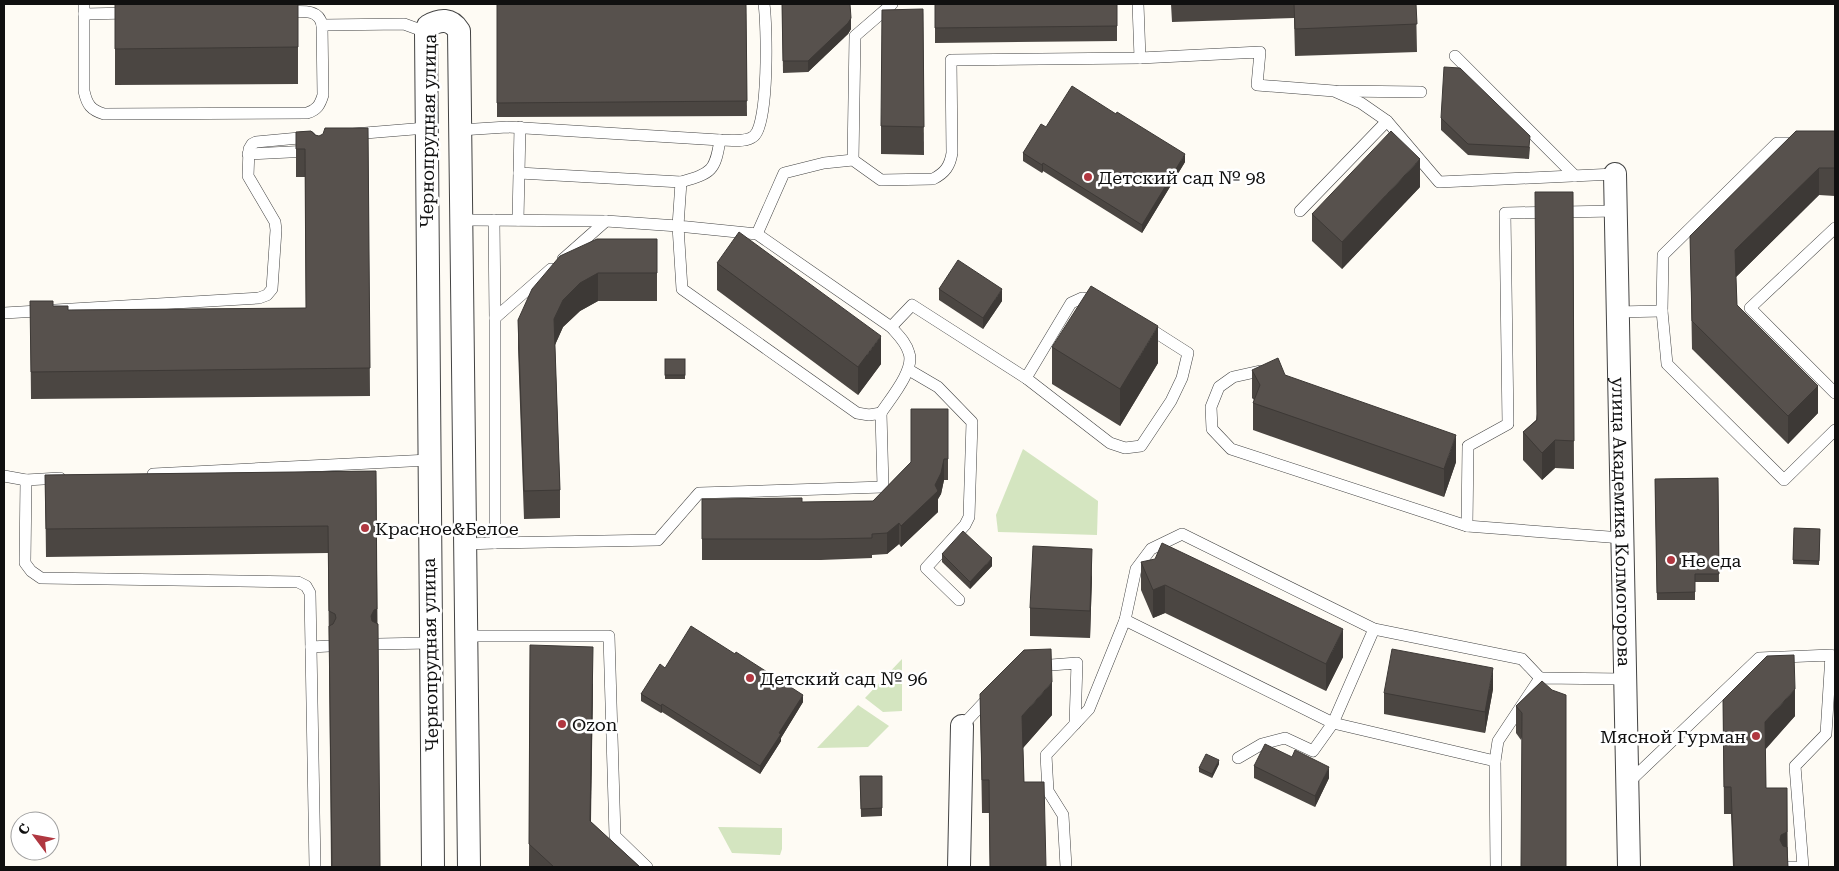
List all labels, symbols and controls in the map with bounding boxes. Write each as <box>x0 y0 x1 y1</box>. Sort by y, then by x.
street label: Чернопрудная улица <box>416 33 440 228</box>
place label: Детский сад № 98 <box>1098 167 1266 188</box>
marker: Детский сад № 98 <box>1082 171 1094 183</box>
street label: улица Академика Колмогорова <box>1609 377 1635 667</box>
place label: Красное&Белое <box>375 518 519 539</box>
marker: Красное&Белое <box>359 522 371 534</box>
place label: Не еда <box>1681 550 1741 571</box>
marker: Не еда <box>1665 554 1677 566</box>
street label: Чернопрудная улица <box>418 557 442 752</box>
place label: Детский сад № 96 <box>760 668 928 689</box>
marker: Детский сад № 96 <box>744 672 756 684</box>
place label: Ozon <box>572 714 618 735</box>
marker: Ozon <box>556 718 568 730</box>
place label: Мясной Гурман <box>1600 726 1746 747</box>
marker: Мясной Гурман <box>1750 730 1762 742</box>
north arrow <box>10 811 60 861</box>
text: С <box>15 821 33 838</box>

